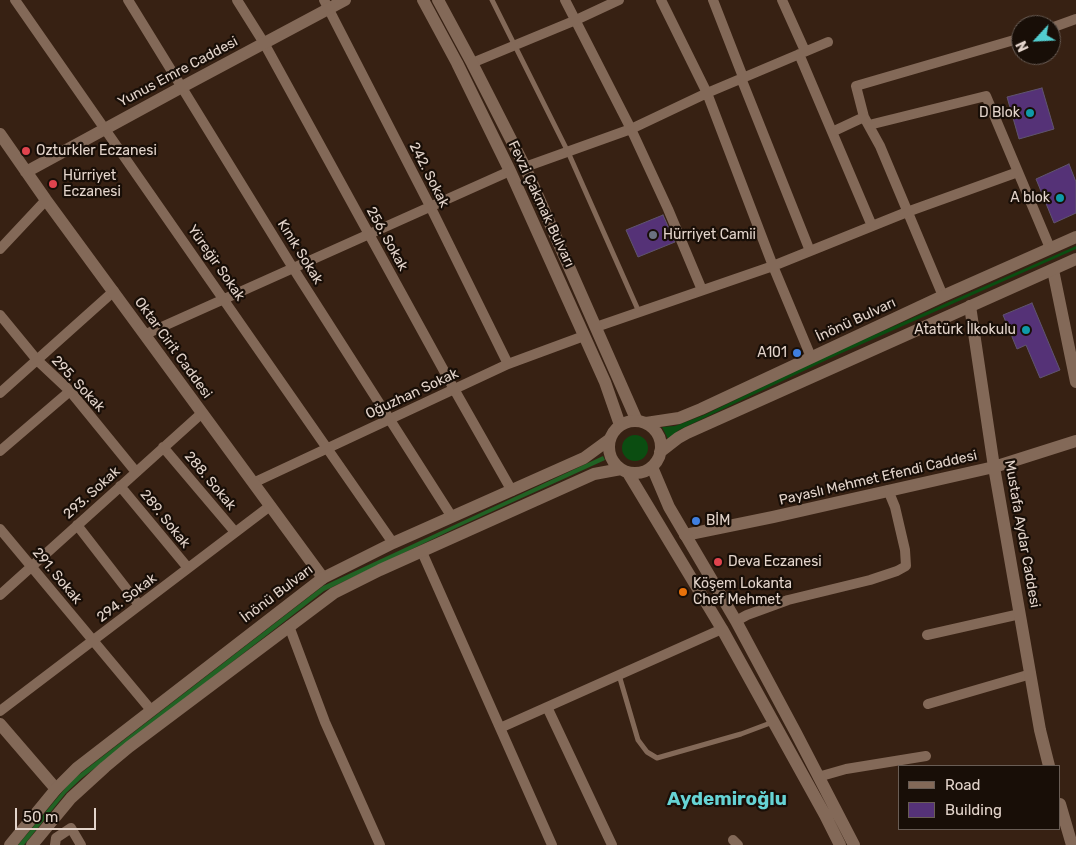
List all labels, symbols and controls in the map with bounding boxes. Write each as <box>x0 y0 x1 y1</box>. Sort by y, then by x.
north arrow <box>1011 15 1061 65</box>
street label: Yunus Emre Caddesi <box>115 33 241 111</box>
text: N <box>1013 38 1033 54</box>
place label: D Blok <box>979 105 1020 121</box>
marker: D Blok <box>1024 107 1036 119</box>
street label: Fevzi Çakmak Bulvarı <box>504 138 578 270</box>
street label: 242. Sokak <box>405 140 453 210</box>
place label: Ozturkler Eczanesi <box>36 143 157 159</box>
marker: Ozturkler Eczanesi <box>20 145 32 157</box>
place label: Hürriyet Eczanesi <box>63 168 121 200</box>
marker: Hürriyet Eczanesi <box>47 178 59 190</box>
place label: A blok <box>1010 190 1050 206</box>
marker: A blok <box>1054 192 1066 204</box>
street label: 256. Sokak <box>363 204 411 274</box>
street label: Kınık Sokak <box>274 217 326 287</box>
street label: Yüreğir Sokak <box>184 222 248 304</box>
place label: Hürriyet Camii <box>663 227 756 243</box>
marker: Hürriyet Camii <box>647 229 659 241</box>
street label: Oktar Cirit Caddesi <box>131 294 215 402</box>
street label: İnönü Bulvarı <box>814 294 898 346</box>
place label: Atatürk İlkokulu <box>914 322 1016 338</box>
marker: Atatürk İlkokulu <box>1020 324 1032 336</box>
place label: A101 <box>757 345 787 361</box>
marker: A101 <box>791 347 803 359</box>
street label: 295. Sokak <box>48 353 108 415</box>
street label: Oğuzhan Sokak <box>363 365 461 423</box>
street label: Payaslı Mehmet Efendi Caddesi <box>777 447 979 509</box>
street label: 288. Sokak <box>181 448 239 514</box>
street label: Mustafa Aydar Caddesi <box>1001 459 1043 609</box>
street label: 293. Sokak <box>60 463 124 523</box>
street label: 289. Sokak <box>136 486 194 552</box>
place label: BİM <box>706 513 730 529</box>
marker: BİM <box>690 515 702 527</box>
street label: 291. Sokak <box>29 544 85 608</box>
place label: Deva Eczanesi <box>728 554 822 570</box>
marker: Deva Eczanesi <box>712 556 724 568</box>
street label: İnönü Bulvarı <box>238 561 316 627</box>
street label: 294. Sokak <box>94 570 160 626</box>
place label: Köşem Lokanta Chef Mehmet <box>693 576 792 608</box>
marker: Köşem Lokanta Chef Mehmet <box>677 586 689 598</box>
legend <box>898 765 1061 830</box>
text: Road <box>945 776 981 794</box>
district label: Aydemiroğlu <box>667 789 787 811</box>
scale bar <box>18 798 99 830</box>
text: Building <box>945 801 1002 819</box>
text: 50 m <box>23 808 58 826</box>

